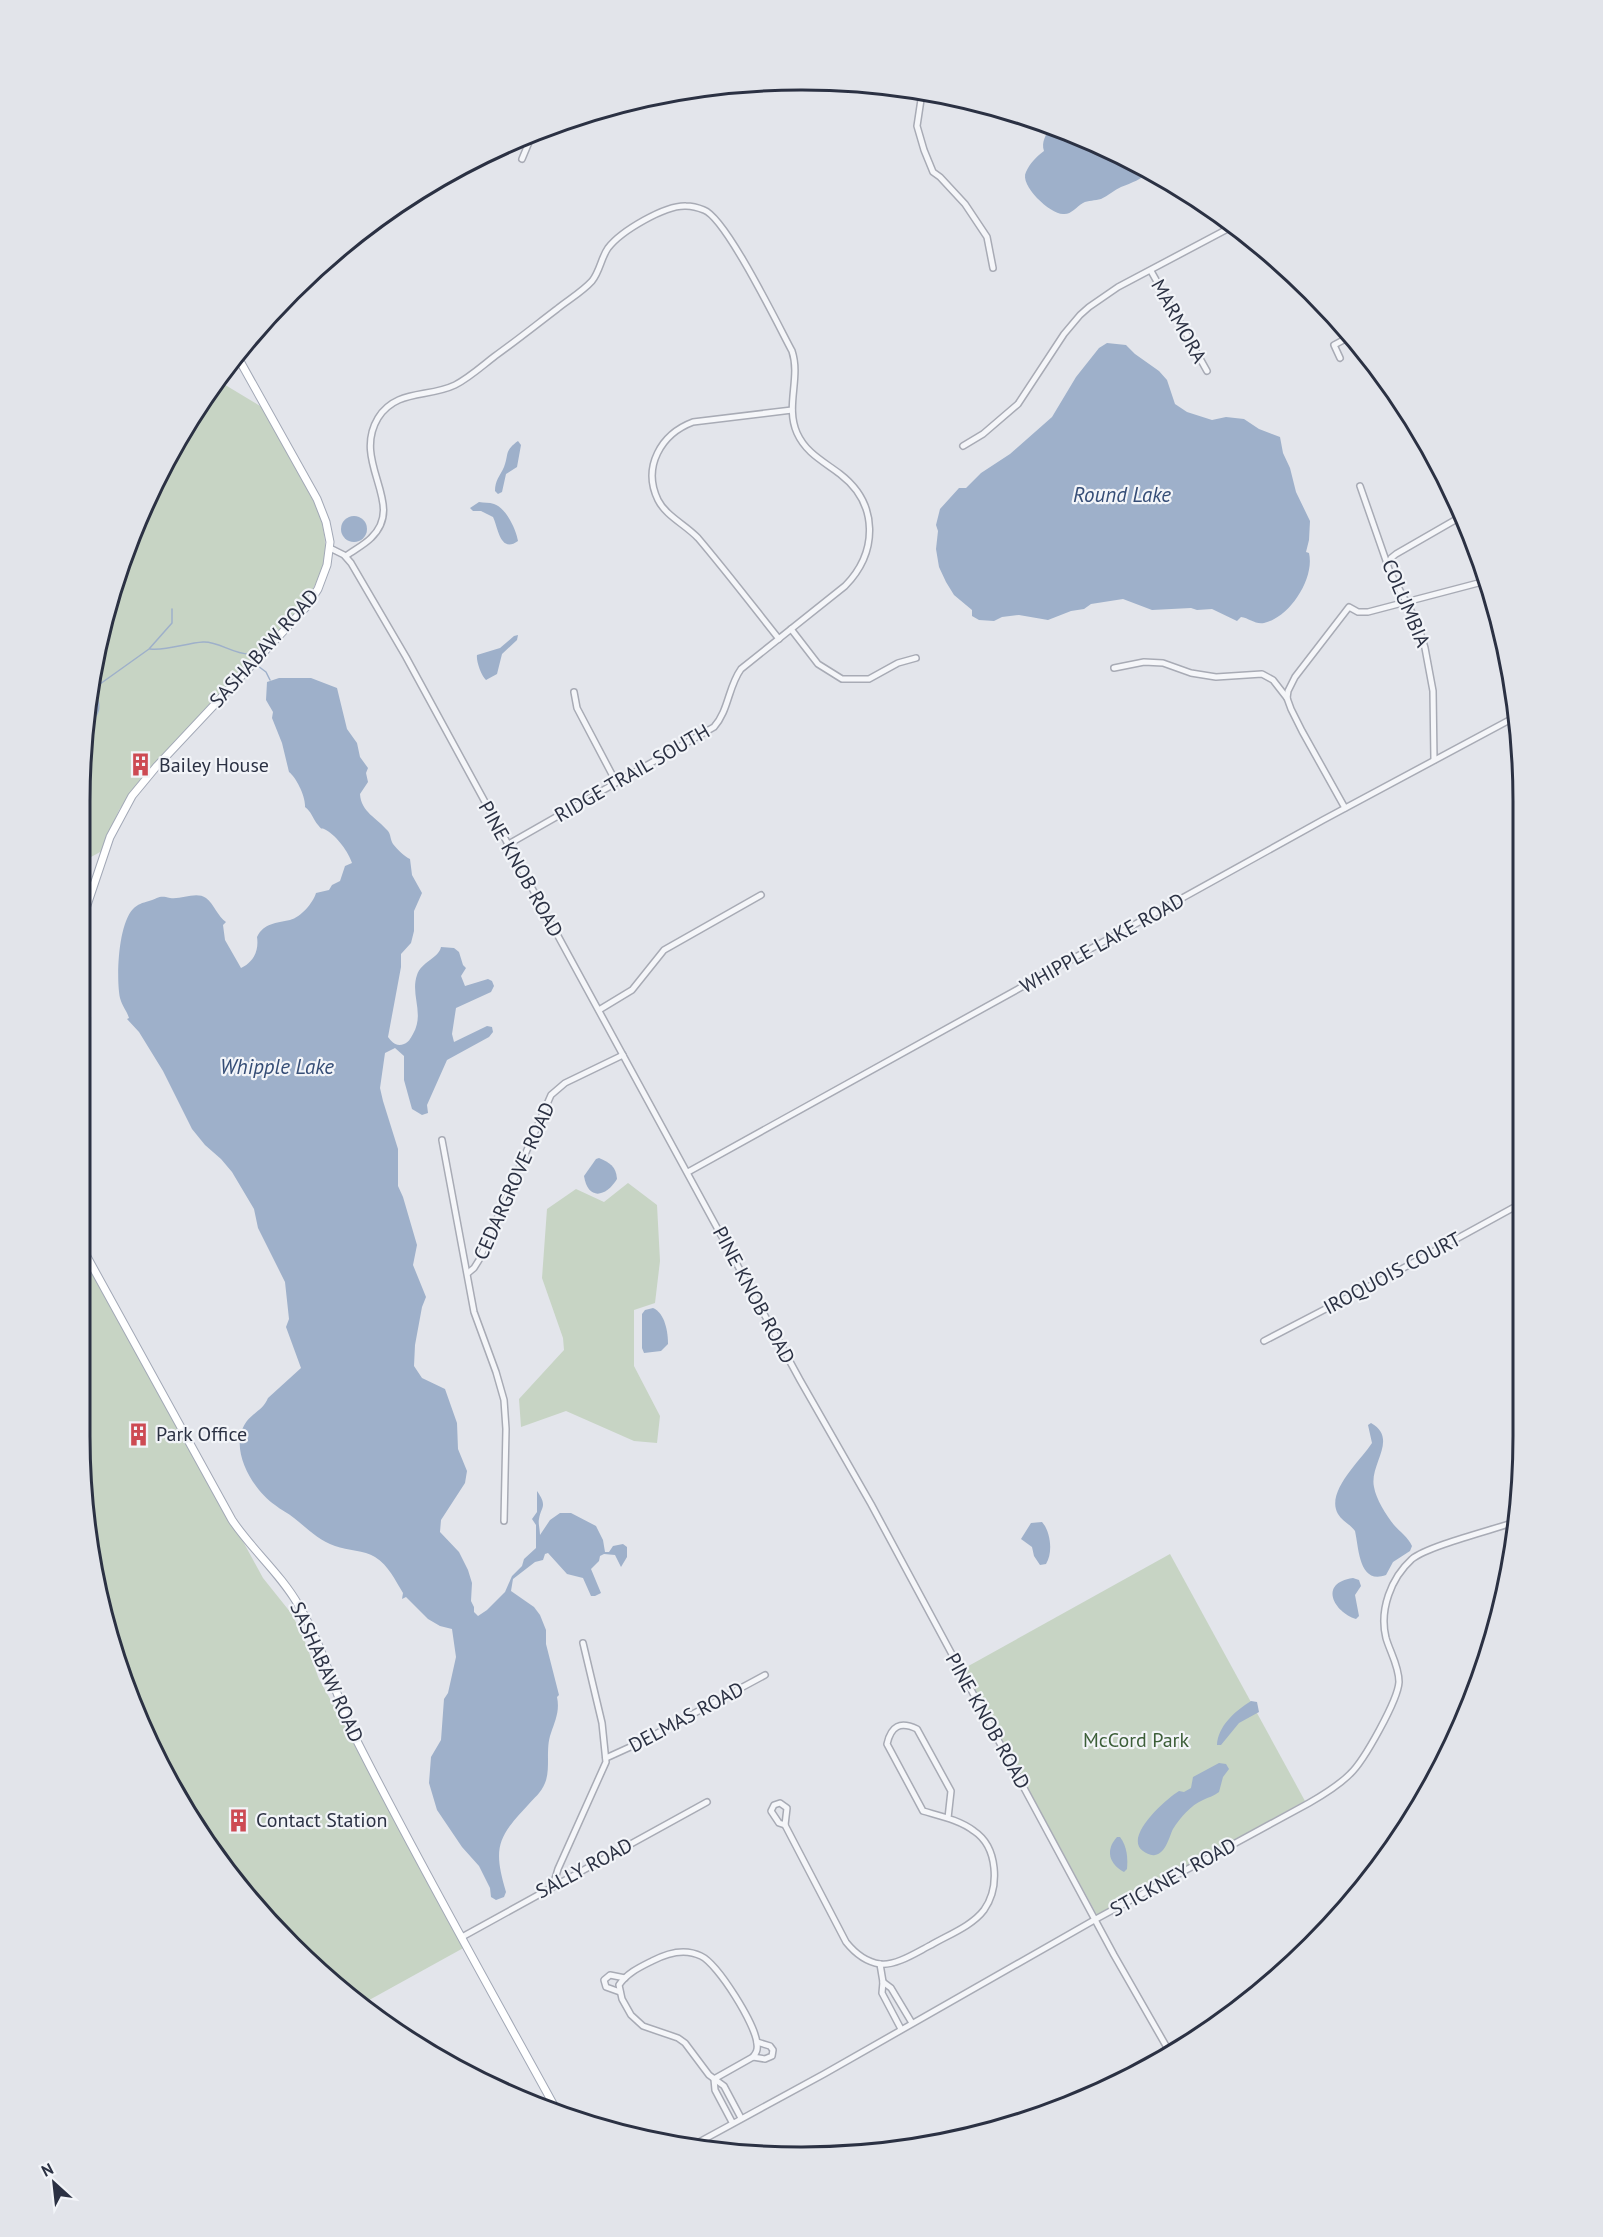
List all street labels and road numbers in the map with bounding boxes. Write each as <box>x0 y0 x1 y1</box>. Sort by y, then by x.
street label: MARMORA <box>1145 274 1213 368</box>
street label: COLUMBIA <box>1376 555 1436 651</box>
street label: SASHABAW ROAD <box>204 583 324 713</box>
street label: RIDGE TRAIL SOUTH <box>550 718 714 828</box>
street label: PINE KNOB ROAD <box>473 796 569 942</box>
street label: WHIPPLE LAKE ROAD <box>1015 887 1189 999</box>
street label: CEDARGROVE ROAD <box>467 1098 561 1264</box>
street label: PINE KNOB ROAD <box>707 1222 801 1368</box>
street label: IROQUOIS COURT <box>1319 1226 1465 1320</box>
street label: SASHABAW ROAD <box>284 1598 370 1746</box>
street label: PINE KNOB ROAD <box>940 1648 1036 1794</box>
street label: DELMAS ROAD <box>624 1676 748 1758</box>
street label: SALLY ROAD <box>531 1832 637 1904</box>
street label: STICKNEY ROAD <box>1105 1832 1241 1922</box>

